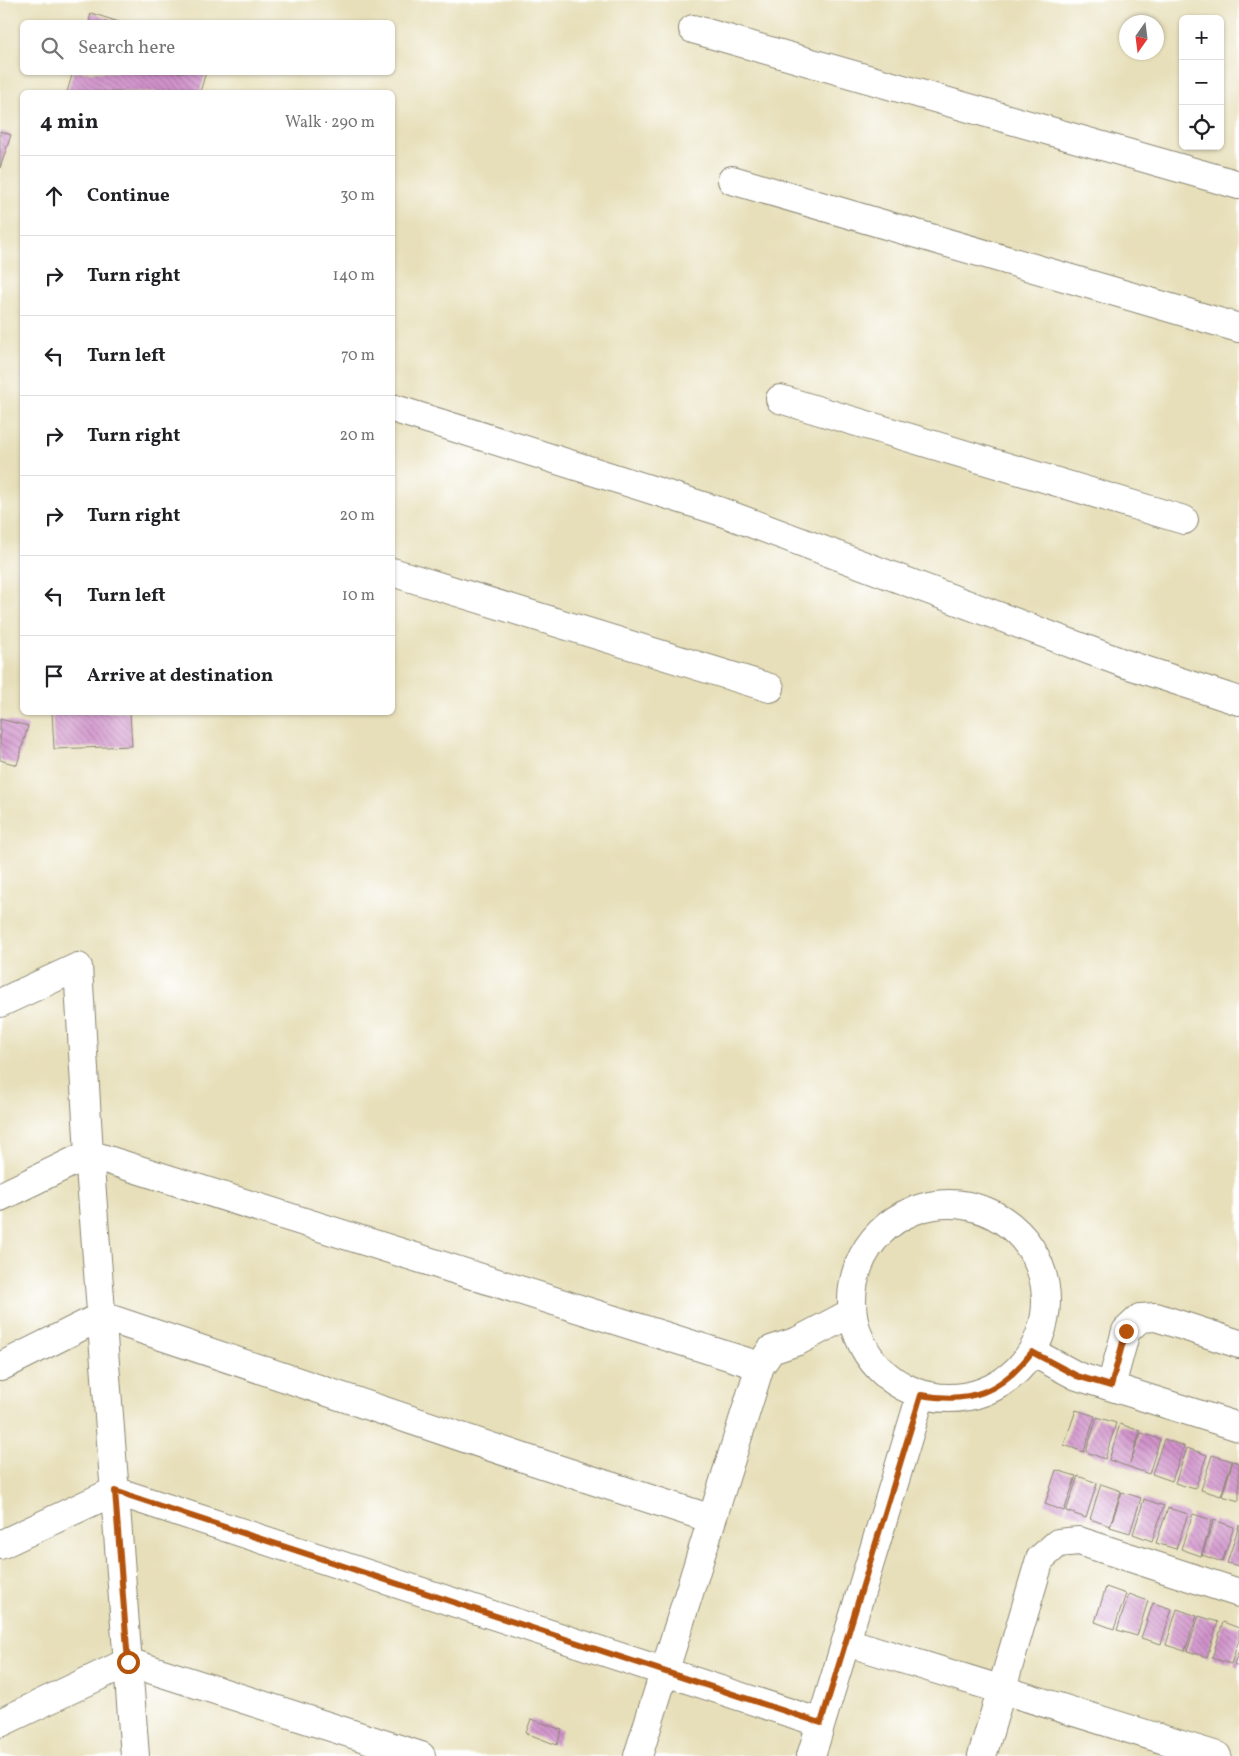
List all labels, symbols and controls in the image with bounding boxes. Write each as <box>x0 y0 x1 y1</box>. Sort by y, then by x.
north arrow <box>1119 15 1164 60</box>
map controls <box>1179 15 1224 150</box>
button: + <box>1179 15 1224 60</box>
search box <box>20 20 395 75</box>
icon: search <box>38 34 66 62</box>
text: Search here <box>78 35 175 61</box>
button: − <box>1179 60 1224 105</box>
button: locate <box>1179 105 1224 150</box>
text: 4 min <box>40 108 99 137</box>
text: Walk · 290 m <box>285 112 375 134</box>
icon: ahead <box>40 182 68 210</box>
text: Continue <box>87 183 170 209</box>
text: 30 m <box>340 185 375 207</box>
icon: right <box>40 262 68 290</box>
text: Turn right <box>87 263 180 289</box>
text: 140 m <box>333 265 375 287</box>
icon: left <box>40 342 68 370</box>
text: Turn left <box>87 343 166 369</box>
text: 70 m <box>341 345 375 367</box>
icon: right <box>40 422 68 450</box>
text: Turn right <box>87 423 180 449</box>
text: 20 m <box>340 425 375 447</box>
icon: right <box>40 502 68 530</box>
text: Turn right <box>87 503 180 529</box>
text: 20 m <box>340 505 375 527</box>
icon: left <box>40 582 68 610</box>
text: Turn left <box>87 583 166 609</box>
text: 10 m <box>342 585 375 607</box>
icon: arrive <box>40 662 68 690</box>
text: Arrive at destination <box>87 663 273 689</box>
route end <box>1115 1320 1138 1343</box>
route start <box>117 1651 140 1674</box>

